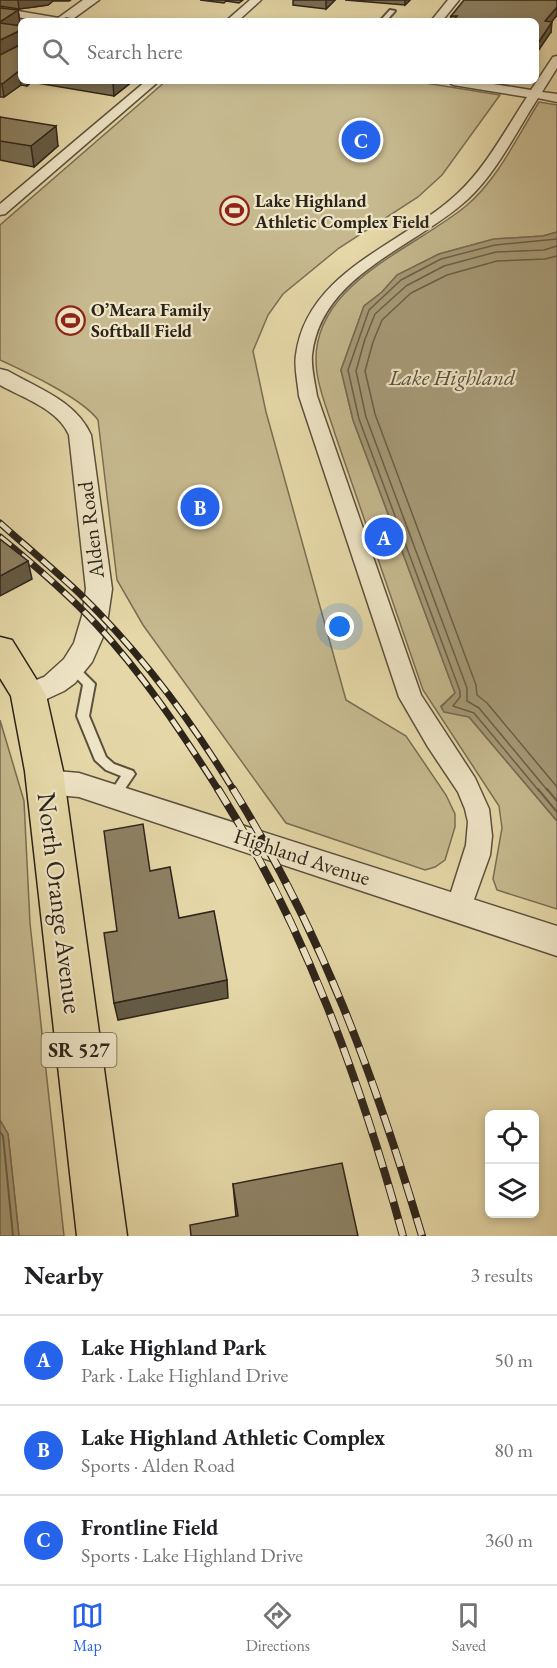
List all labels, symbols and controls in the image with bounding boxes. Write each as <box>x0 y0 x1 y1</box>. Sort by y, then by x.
search box <box>18 18 539 84</box>
icon: search <box>39 35 72 68</box>
text: Search here <box>87 37 182 66</box>
pin: C <box>342 118 380 162</box>
place label: Lake Highland Athletic Complex Field <box>254 189 430 233</box>
sports icon: Lake Highland Athletic Complex Field <box>218 195 250 227</box>
place label: O’Meara Family Softball Field <box>91 298 211 342</box>
sports icon: O’Meara Family Softball Field <box>54 304 86 336</box>
water label: Lake Highland <box>388 363 516 392</box>
street label: Alden Road <box>71 480 110 581</box>
pin: B <box>180 484 220 530</box>
pin: A <box>364 514 404 560</box>
your location <box>325 612 354 641</box>
street label: North Orange Avenue <box>30 790 90 1016</box>
street label: Highland Avenue <box>231 822 374 891</box>
road number: SR 527 <box>42 1033 116 1067</box>
map controls <box>485 1110 539 1218</box>
button: locate <box>485 1110 539 1164</box>
button: layers <box>485 1164 539 1218</box>
text: Nearby <box>24 1258 104 1292</box>
text: 3 results <box>470 1262 533 1288</box>
text: Lake Highland Park <box>81 1333 266 1362</box>
text: A <box>36 1347 51 1373</box>
text: 50 m <box>494 1347 533 1373</box>
text: Park · Lake Highland Drive <box>81 1362 288 1388</box>
text: Lake Highland Athletic Complex <box>81 1423 385 1452</box>
text: B <box>37 1437 50 1463</box>
text: 80 m <box>494 1437 533 1463</box>
text: Sports · Alden Road <box>81 1452 235 1478</box>
text: Frontline Field <box>81 1513 218 1542</box>
text: C <box>36 1527 51 1553</box>
text: 360 m <box>485 1527 533 1553</box>
text: Sports · Lake Highland Drive <box>81 1542 303 1568</box>
tab: Map <box>71 1599 104 1656</box>
tab: Directions <box>246 1599 310 1656</box>
tab: Saved <box>452 1599 486 1656</box>

